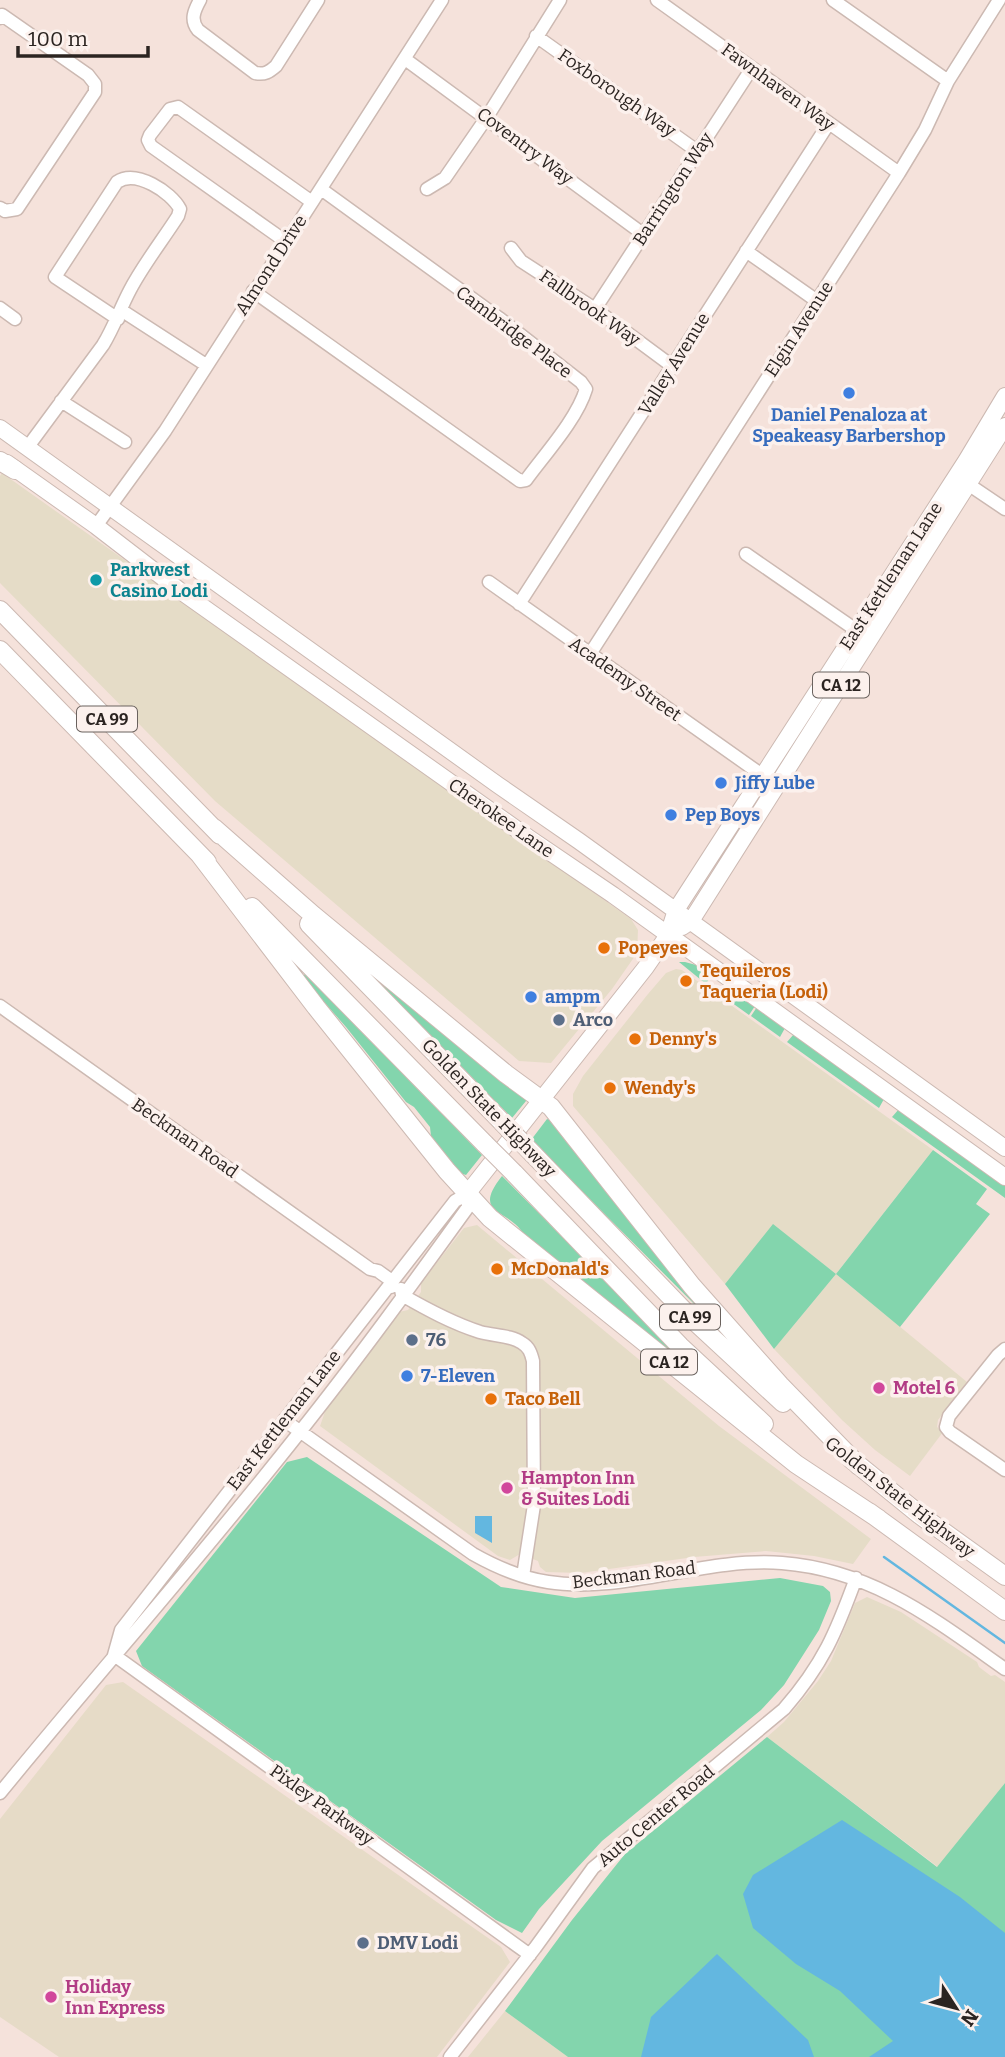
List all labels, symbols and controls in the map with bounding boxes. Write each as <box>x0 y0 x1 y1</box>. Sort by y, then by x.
scale bar <box>18 14 147 58</box>
text: 100 m <box>28 26 88 52</box>
street label: Fawnhaven Way <box>717 38 839 136</box>
street label: Foxborough Way <box>554 44 681 142</box>
street label: Coventry Way <box>472 103 578 190</box>
street label: Barrington Way <box>628 128 718 250</box>
street label: Almond Drive <box>230 211 312 319</box>
street label: Fallbrook Way <box>535 265 645 351</box>
street label: Elgin Avenue <box>760 277 838 381</box>
street label: Cambridge Place <box>452 281 576 383</box>
street label: Valley Avenue <box>634 309 714 419</box>
marker: Daniel Penaloza at Speakeasy Barbershop <box>841 385 857 401</box>
place label: Daniel Penaloza at Speakeasy Barbershop <box>752 404 946 447</box>
street label: East Kettleman Lane <box>835 498 947 654</box>
place label: Parkwest Casino Lodi <box>110 559 208 602</box>
marker: Parkwest Casino Lodi <box>88 572 104 588</box>
street label: Academy Street <box>565 632 686 726</box>
road number: CA 12 <box>813 672 869 698</box>
road number: CA 99 <box>77 706 137 732</box>
place label: Jiffy Lube <box>734 772 815 794</box>
street label: Cherokee Lane <box>444 774 558 862</box>
marker: Jiffy Lube <box>713 775 729 791</box>
place label: Pep Boys <box>685 804 760 826</box>
marker: Pep Boys <box>663 807 679 823</box>
place label: Popeyes <box>618 937 688 959</box>
marker: Popeyes <box>596 940 612 956</box>
place label: Tequileros Taqueria (Lodi) <box>700 960 828 1003</box>
marker: Tequileros Taqueria (Lodi) <box>678 973 694 989</box>
place label: ampm <box>545 986 600 1008</box>
marker: ampm <box>523 989 539 1005</box>
place label: Arco <box>573 1009 613 1031</box>
marker: Arco <box>551 1012 567 1028</box>
place label: Denny's <box>649 1028 717 1050</box>
marker: Denny's <box>627 1031 643 1047</box>
street label: Golden State Highway <box>417 1034 561 1182</box>
place label: Wendy's <box>624 1077 696 1099</box>
marker: Wendy's <box>602 1080 618 1096</box>
street label: Beckman Road <box>128 1093 243 1183</box>
place label: McDonald's <box>511 1258 609 1280</box>
marker: McDonald's <box>489 1261 505 1277</box>
road number: CA 99 <box>660 1304 720 1330</box>
place label: 76 <box>426 1329 446 1351</box>
marker: 76 <box>404 1332 420 1348</box>
street label: East Kettleman Lane <box>222 1345 346 1495</box>
road number: CA 12 <box>641 1350 697 1374</box>
place label: 7-Eleven <box>421 1365 496 1387</box>
marker: 7-Eleven <box>399 1368 415 1384</box>
place label: Motel 6 <box>893 1377 955 1399</box>
marker: Motel 6 <box>871 1380 887 1396</box>
place label: Taco Bell <box>505 1388 581 1410</box>
marker: Taco Bell <box>483 1391 499 1407</box>
street label: Golden State Highway <box>821 1432 980 1563</box>
place label: Hampton Inn & Suites Lodi <box>521 1467 635 1510</box>
marker: Hampton Inn & Suites Lodi <box>499 1480 515 1496</box>
street label: Beckman Road <box>571 1556 697 1593</box>
street label: Pixley Parkway <box>266 1760 379 1850</box>
street label: Auto Center Road <box>593 1760 719 1871</box>
place label: DMV Lodi <box>377 1932 458 1954</box>
marker: DMV Lodi <box>355 1935 371 1951</box>
north arrow <box>921 1973 991 2043</box>
place label: Holiday Inn Express <box>65 1976 165 2019</box>
marker: Holiday Inn Express <box>43 1989 59 2005</box>
text: N <box>956 2005 983 2031</box>

